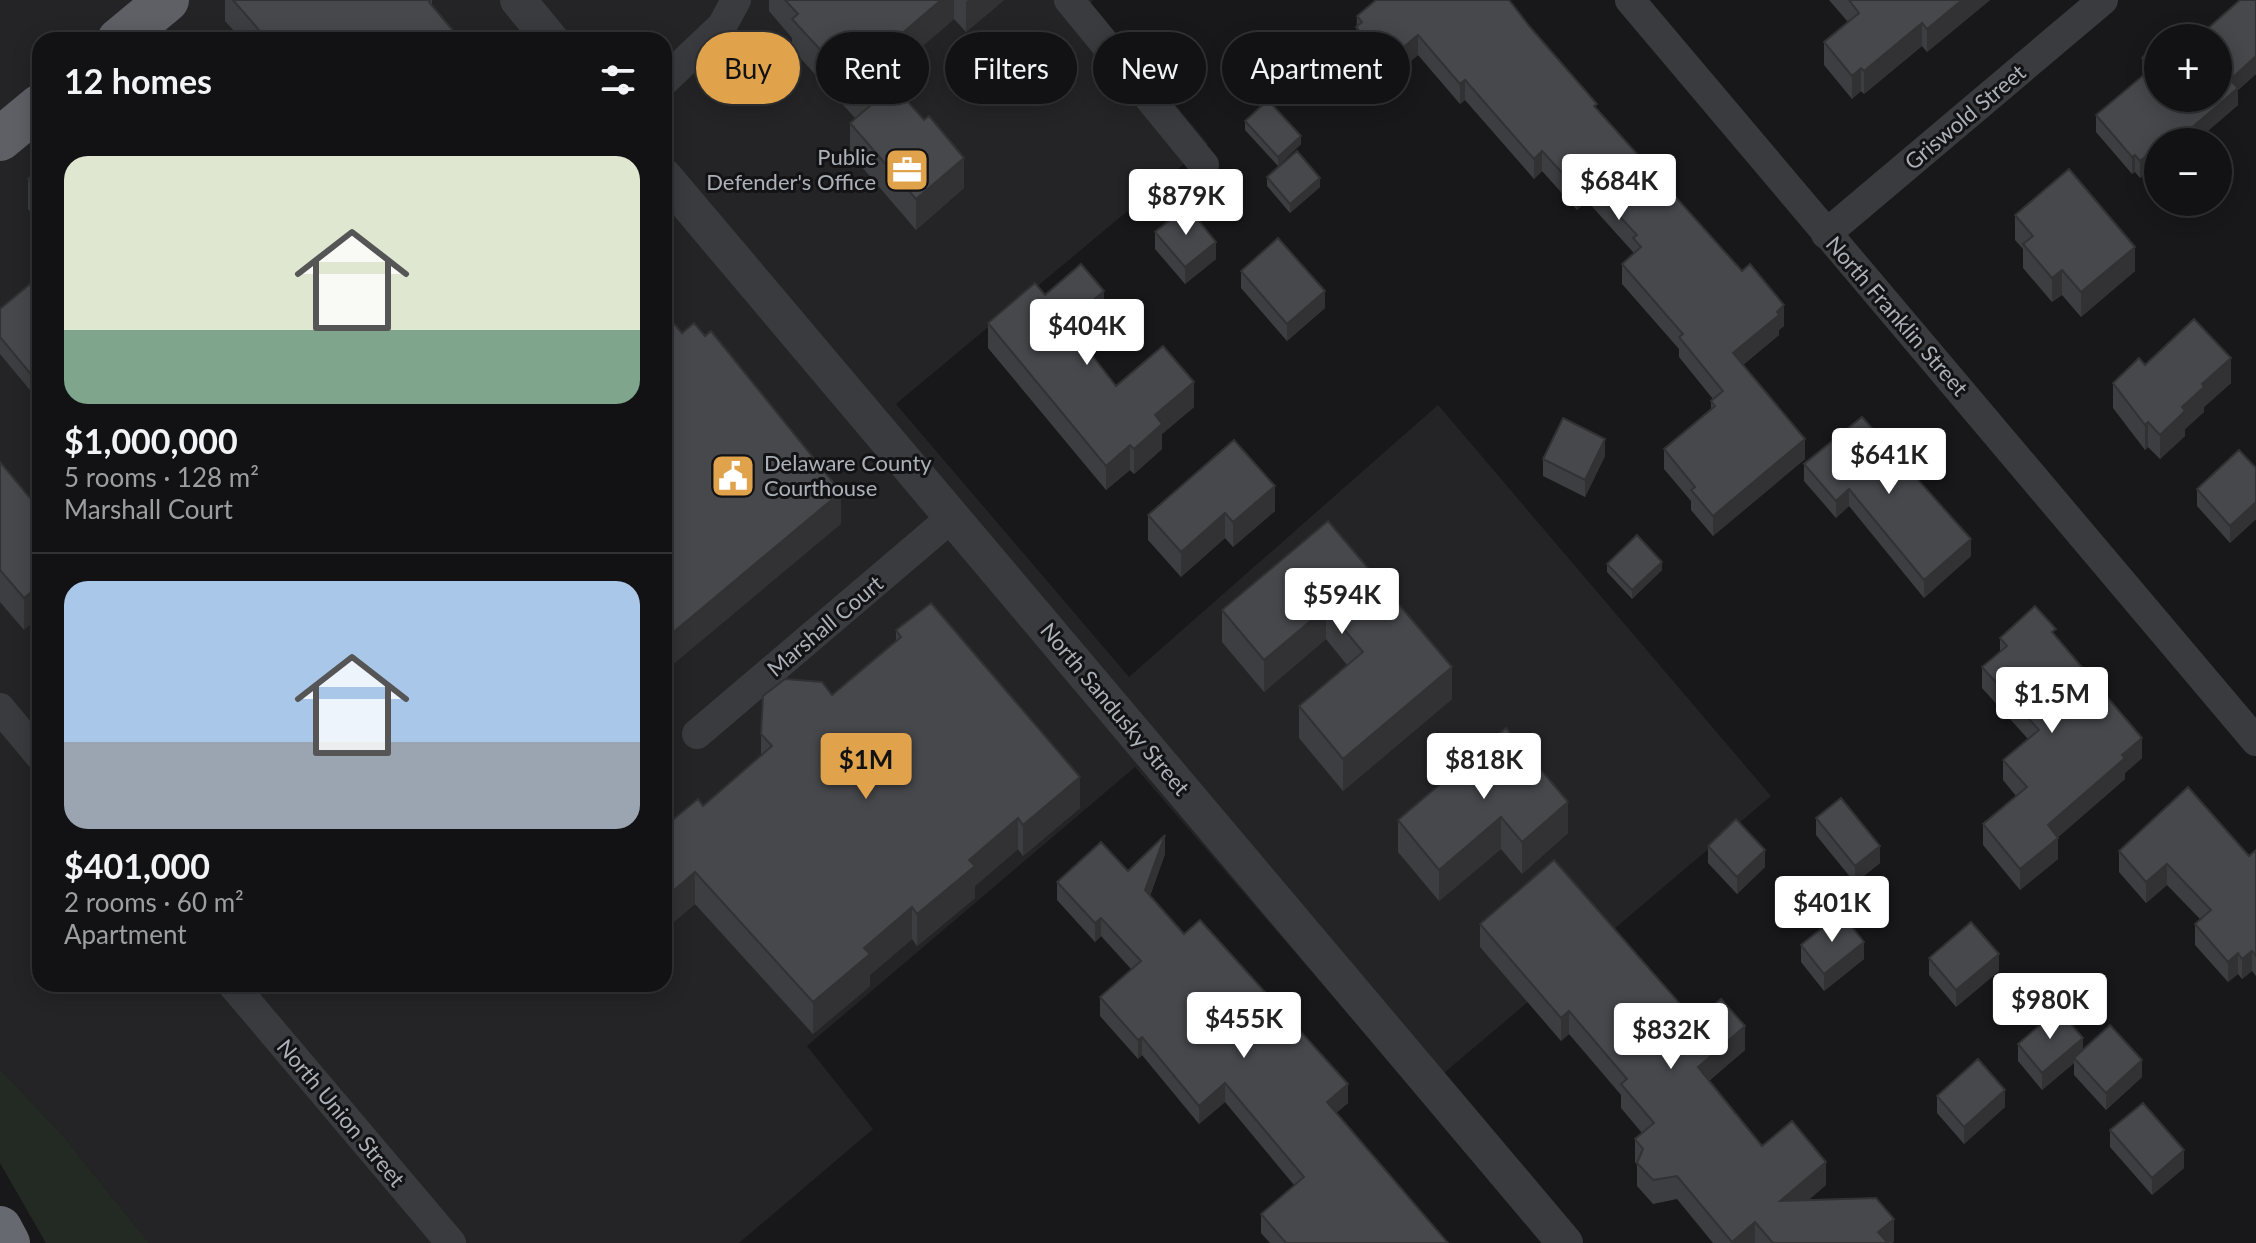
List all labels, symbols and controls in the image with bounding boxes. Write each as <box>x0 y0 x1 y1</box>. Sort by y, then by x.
map controls <box>2144 24 2232 216</box>
button: + <box>2144 24 2232 112</box>
chip: Buy <box>696 32 800 104</box>
chip: Rent <box>816 32 929 104</box>
chip: Filters <box>945 32 1077 104</box>
chip: New <box>1093 32 1206 104</box>
chip: Apartment <box>1222 32 1410 104</box>
icon: filters <box>596 58 640 102</box>
street label: Griswold Street <box>1899 58 2031 175</box>
text: 12 homes <box>64 60 212 101</box>
button: − <box>2144 128 2232 216</box>
place label: Public Defender's Office <box>706 143 876 195</box>
office icon: Public Defender's Office <box>883 146 931 194</box>
pin: $684K <box>1563 154 1675 222</box>
text: $684K <box>1580 164 1658 196</box>
pin: $879K <box>1130 169 1242 237</box>
text: $879K <box>1147 179 1225 211</box>
icon: home <box>280 208 424 352</box>
street label: North Franklin Street <box>1821 230 1974 401</box>
pin: $404K <box>1031 299 1143 367</box>
text: $404K <box>1048 309 1126 341</box>
text: $1,000,000 <box>64 420 238 461</box>
pin: $641K <box>1833 428 1945 496</box>
text: $641K <box>1850 438 1928 470</box>
place label: Delaware County Courthouse <box>764 449 932 501</box>
public building icon: Delaware County Courthouse <box>709 452 757 500</box>
text: 5 rooms · 128 m² <box>64 461 259 493</box>
text: Marshall Court <box>64 493 233 525</box>
pin: $594K <box>1286 568 1398 636</box>
street label: Marshall Court <box>761 569 888 682</box>
text: $594K <box>1303 578 1381 610</box>
street label: North Sandusky Street <box>1035 617 1196 801</box>
icon: home <box>280 633 424 777</box>
pin: $1.5M <box>1996 667 2108 735</box>
text: $1.5M <box>2014 677 2090 709</box>
pin: $1M <box>827 733 905 801</box>
pin: $818K <box>1428 733 1540 801</box>
text: $1M <box>839 743 893 775</box>
text: $818K <box>1445 743 1523 775</box>
text: $401,000 <box>64 845 210 886</box>
pin: $401K <box>1776 876 1888 944</box>
text: 2 rooms · 60 m² <box>64 886 244 918</box>
text: $401K <box>1793 886 1871 918</box>
text: Apartment <box>64 918 187 950</box>
pin: $980K <box>1994 973 2106 1041</box>
text: $980K <box>2011 983 2089 1015</box>
pin: $455K <box>1188 992 1300 1060</box>
text: $455K <box>1205 1002 1283 1034</box>
pin: $832K <box>1615 1003 1727 1071</box>
text: $832K <box>1632 1013 1710 1045</box>
street label: North Union Street <box>272 1033 411 1192</box>

